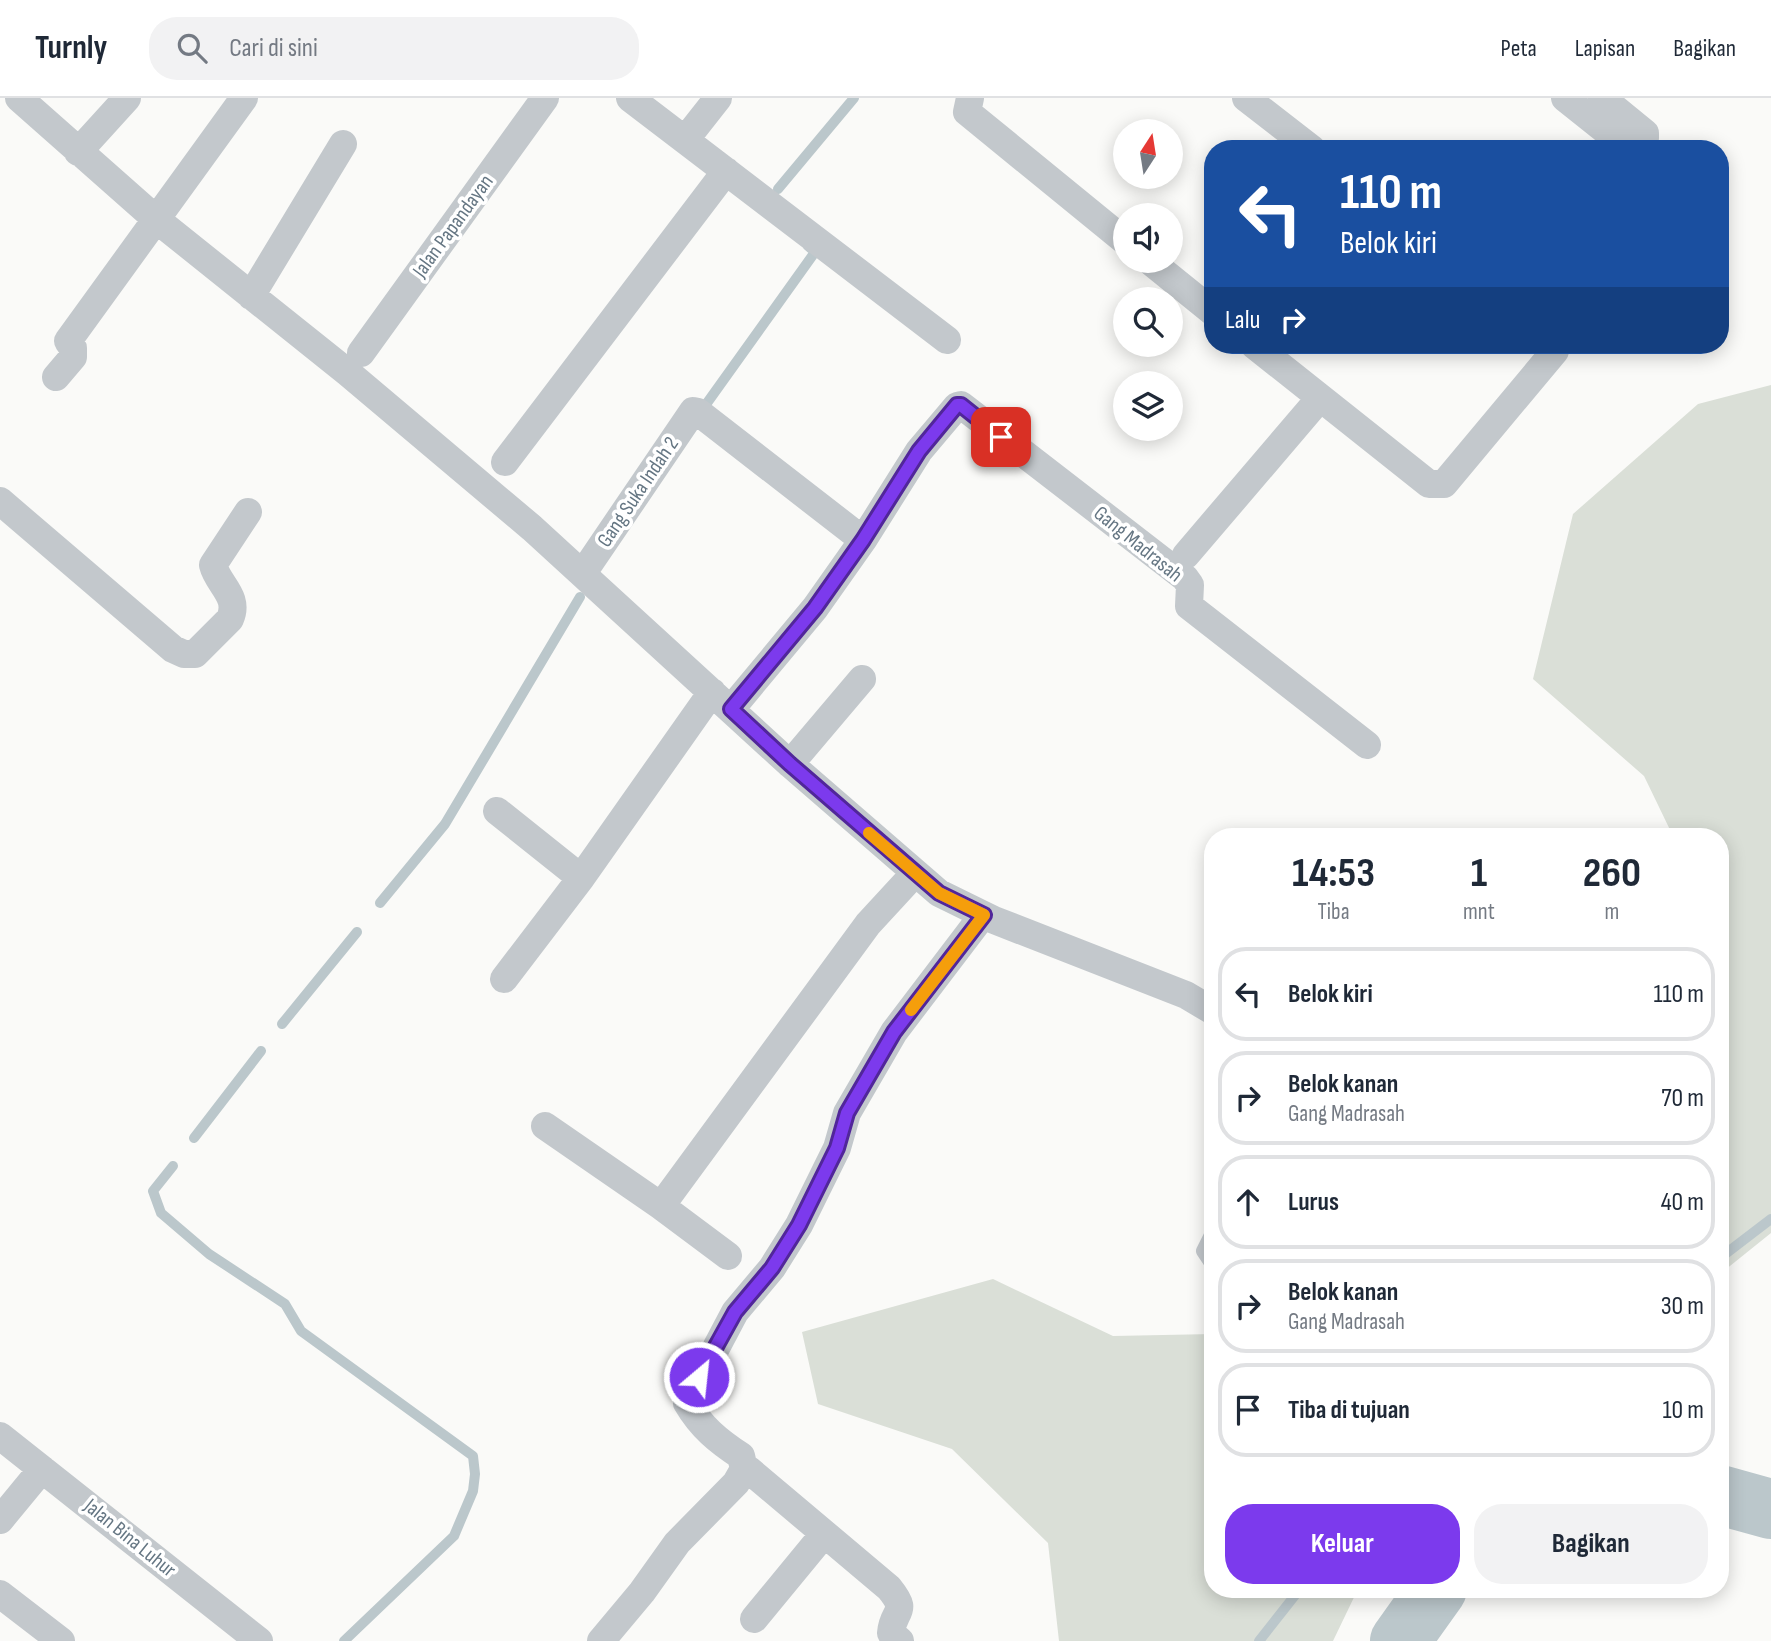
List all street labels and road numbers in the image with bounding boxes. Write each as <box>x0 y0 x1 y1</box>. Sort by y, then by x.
street label: Jalan Papandayan <box>407 170 499 283</box>
street label: Gang Suka Indah 2 <box>592 432 684 552</box>
street label: Gang Madrasah <box>1089 501 1187 587</box>
street label: Jalan Bina Luhur <box>78 1493 181 1583</box>

